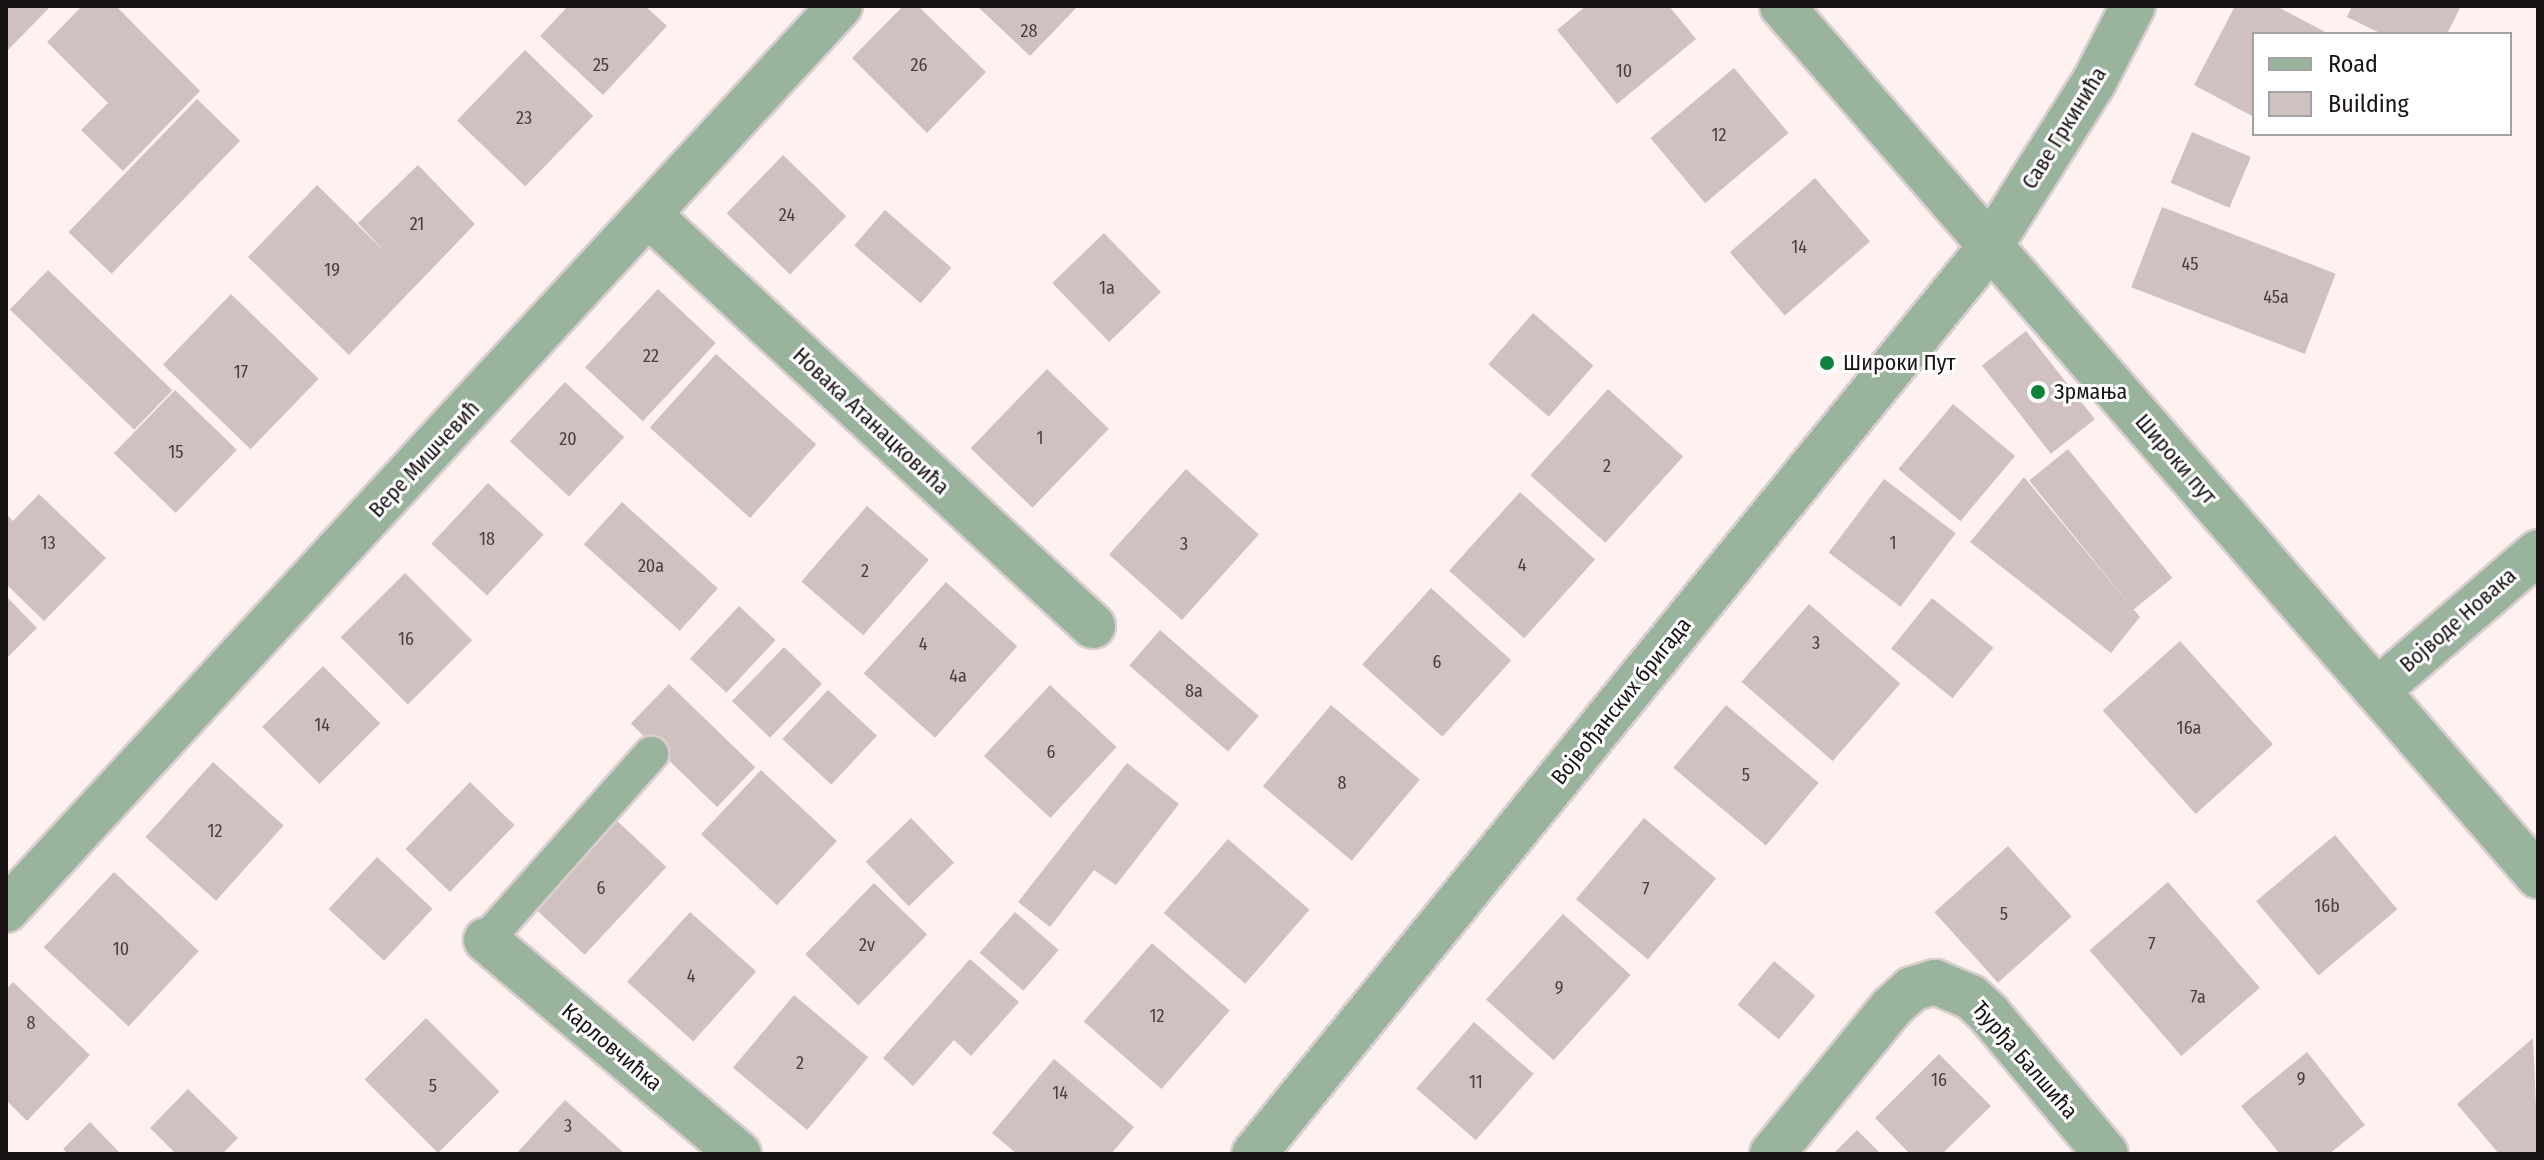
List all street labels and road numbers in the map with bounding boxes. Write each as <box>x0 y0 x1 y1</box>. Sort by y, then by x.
street label: Саве Гркинића <box>2016 62 2112 194</box>
street label: Новака Атанацковића <box>787 342 955 500</box>
street label: Вере Мишчевић <box>363 395 485 523</box>
street label: Широки пут <box>2130 408 2222 510</box>
street label: Војводе Новака <box>2394 562 2522 678</box>
street label: Војвођанских бригада <box>1545 612 1697 790</box>
street label: Ђурђа Балшића <box>1967 996 2083 1124</box>
street label: Карловчићка <box>557 997 667 1097</box>

